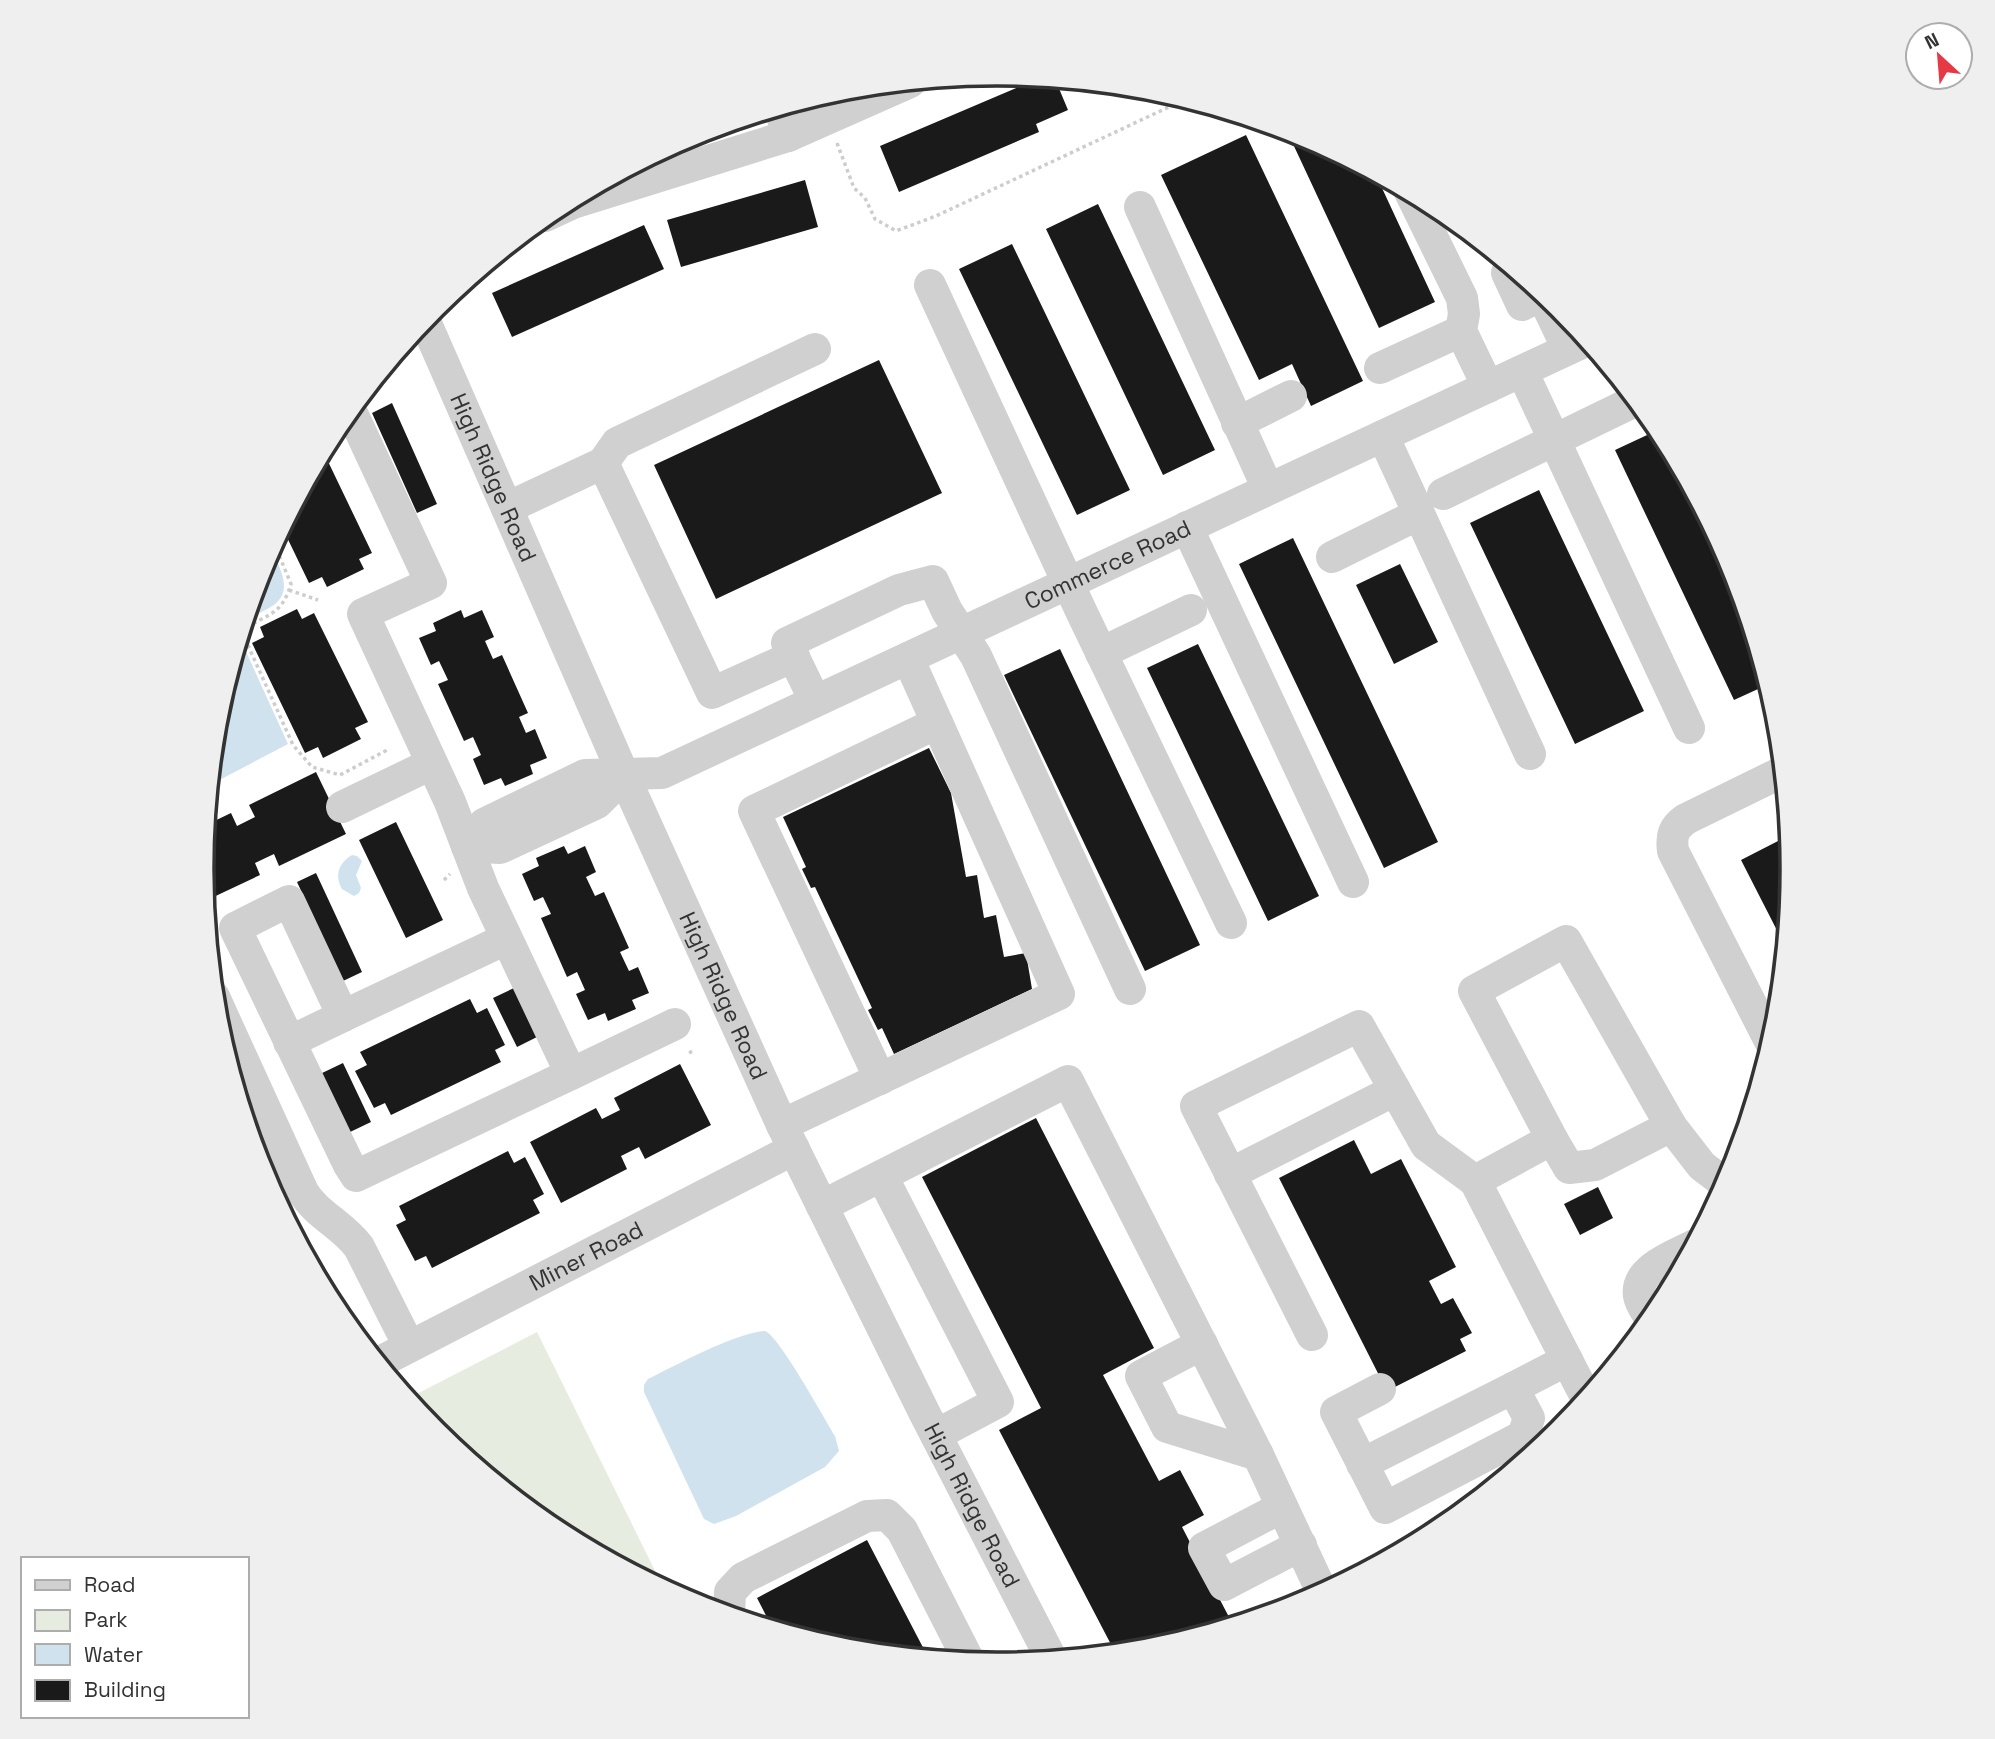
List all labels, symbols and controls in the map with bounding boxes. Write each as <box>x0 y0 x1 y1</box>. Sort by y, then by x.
north arrow <box>1904 21 1974 91</box>
text: N <box>1921 27 1943 55</box>
street label: High Ridge Road <box>443 388 543 567</box>
street label: Commerce Road <box>1020 513 1196 616</box>
street label: High Ridge Road <box>672 907 775 1084</box>
street label: Miner Road <box>524 1214 648 1298</box>
street label: High Ridge Road <box>917 1418 1027 1593</box>
legend <box>21 1557 248 1718</box>
text: Road <box>84 1571 136 1598</box>
text: Park <box>84 1606 128 1633</box>
text: Water <box>84 1641 143 1668</box>
text: Building <box>84 1676 166 1703</box>

